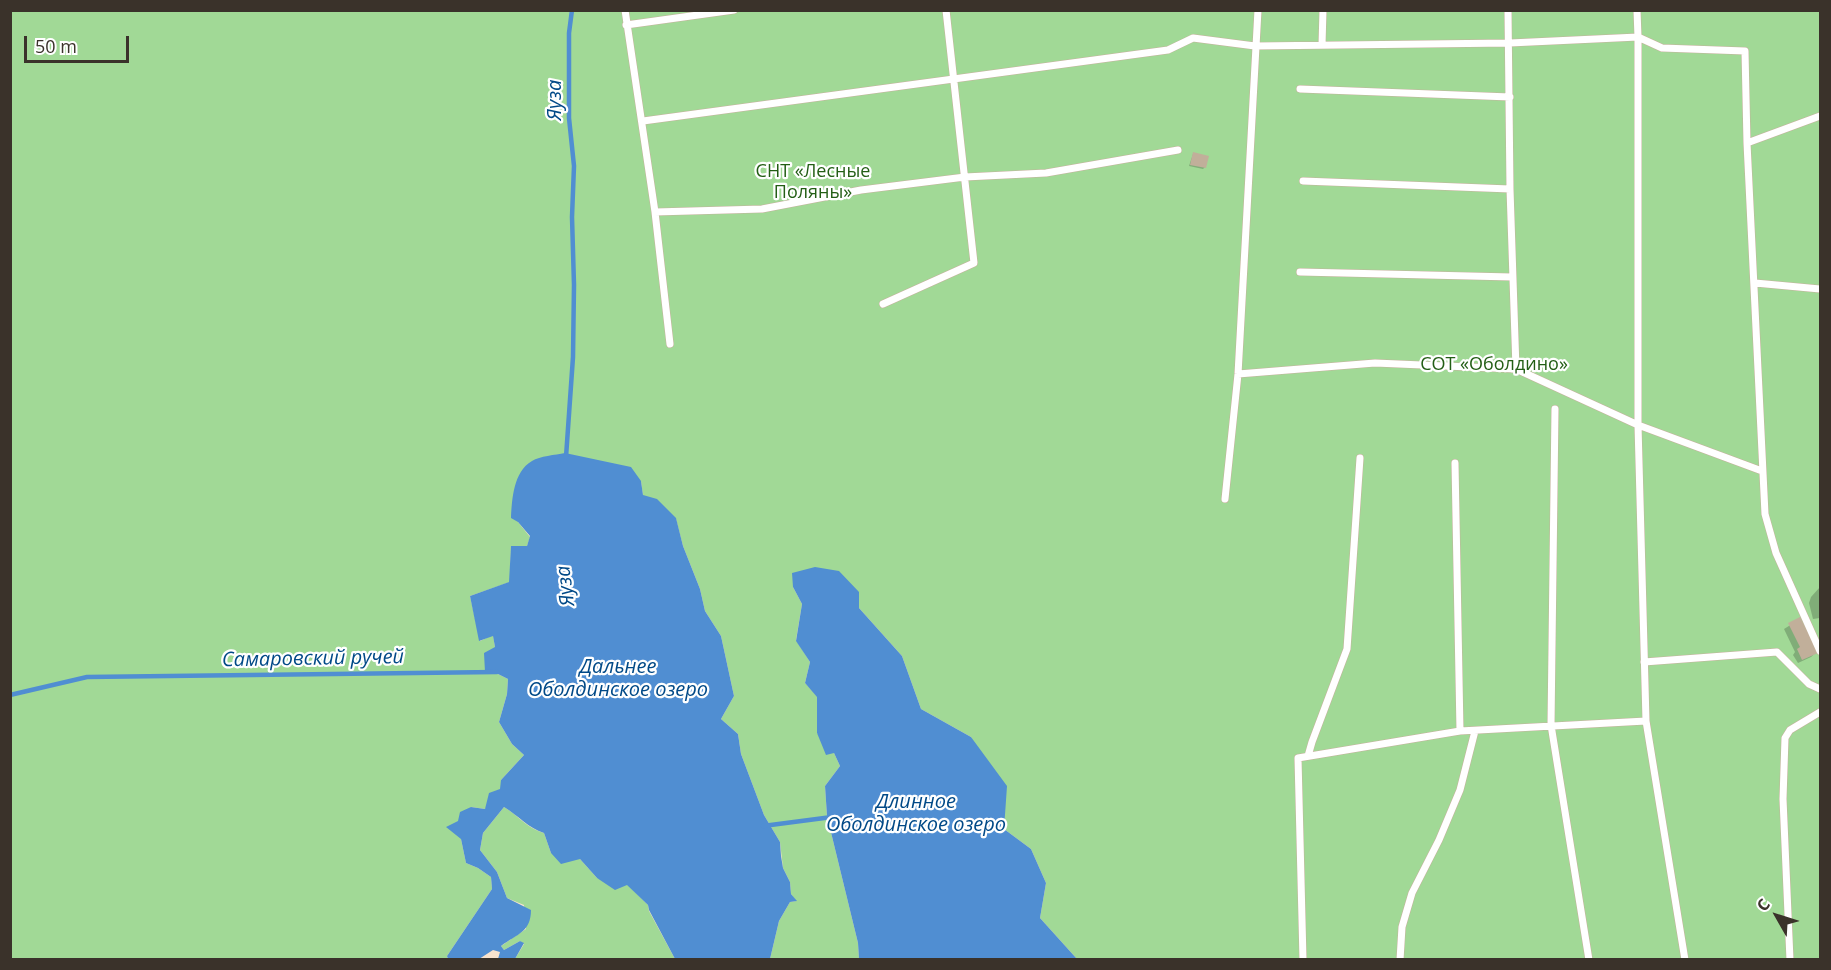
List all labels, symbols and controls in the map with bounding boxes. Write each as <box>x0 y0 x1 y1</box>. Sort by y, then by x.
scale bar <box>27 24 132 62</box>
text: 50 m <box>35 34 77 58</box>
water label: Яуза <box>543 80 567 120</box>
park label: СНТ «Лесные Поляны» <box>756 161 870 204</box>
park label: СОТ «Оболдино» <box>1420 354 1568 376</box>
water label: Яуза <box>552 564 580 608</box>
water label: Самаровский ручей <box>222 645 404 673</box>
water label: Дальнее Оболдинское озеро <box>528 655 708 702</box>
water label: Длинное Оболдинское озеро <box>826 790 1006 837</box>
north arrow <box>1747 886 1807 946</box>
text: С <box>1751 894 1775 916</box>

